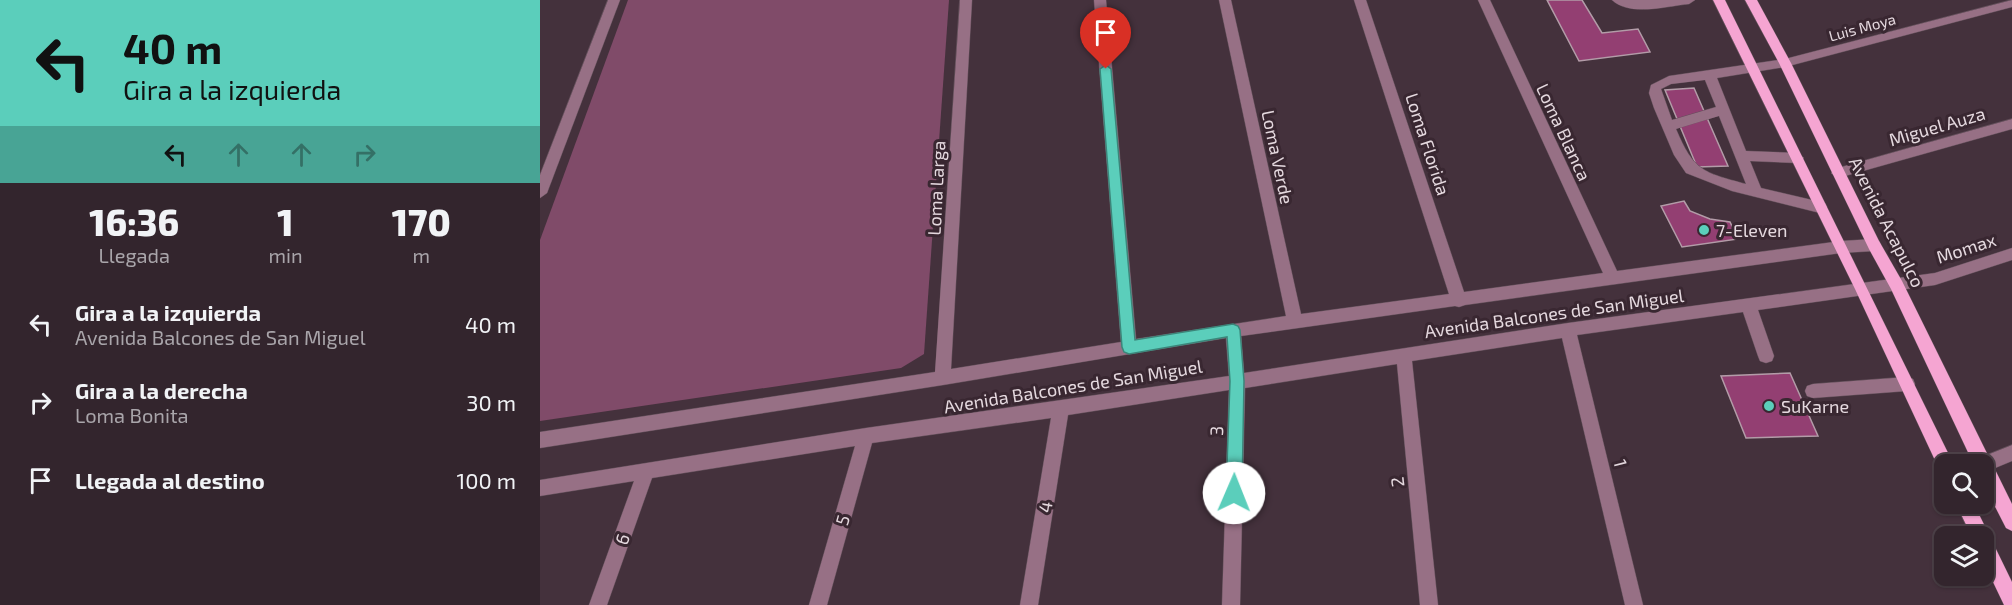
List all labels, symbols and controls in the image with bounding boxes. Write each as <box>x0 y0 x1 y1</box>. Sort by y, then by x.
pin <box>1080 7 1131 69</box>
street label: Luis Moya <box>1827 9 1897 45</box>
icon: arrive <box>1089 16 1122 49</box>
text: 40 m <box>123 22 222 72</box>
icon: left <box>24 24 102 102</box>
text: Gira a la izquierda <box>123 73 341 105</box>
street label: Loma Blanca <box>1532 80 1596 184</box>
street label: Loma Florida <box>1401 90 1455 198</box>
street label: Miguel Auza <box>1886 102 1988 150</box>
street label: Loma Verde <box>1257 108 1299 206</box>
icon: left <box>159 138 192 171</box>
icon: ahead <box>222 138 255 171</box>
icon: ahead <box>285 138 318 171</box>
icon: right <box>348 138 381 171</box>
street label: Loma Larga <box>923 140 949 236</box>
street label: Avenida Acapulco <box>1845 153 1929 291</box>
text: 16:36 <box>89 200 179 243</box>
text: 1 <box>277 200 294 243</box>
text: 170 <box>392 200 451 243</box>
place label: 7-Eleven <box>1716 219 1788 241</box>
marker: 7-Eleven <box>1697 223 1711 237</box>
street label: Momax <box>1934 228 1999 268</box>
text: Llegada <box>98 243 170 267</box>
text: min <box>268 243 303 267</box>
text: m <box>412 243 430 267</box>
street label: Avenida Balcones de San Miguel <box>1423 284 1686 342</box>
text: Gira a la izquierda <box>75 299 261 325</box>
icon: left <box>24 308 57 341</box>
text: 40 m <box>465 311 516 337</box>
text: Avenida Balcones de San Miguel <box>75 325 366 349</box>
street label: Avenida Balcones de San Miguel <box>942 355 1205 417</box>
text: Gira a la derecha <box>75 377 248 403</box>
icon: right <box>24 386 57 419</box>
text: 30 m <box>466 389 516 415</box>
place label: SuKarne <box>1781 395 1849 417</box>
marker: SuKarne <box>1762 399 1776 413</box>
text: Loma Bonita <box>75 403 189 427</box>
street label: 3 <box>1205 426 1227 436</box>
map controls <box>1934 454 1994 586</box>
button: search <box>1934 454 1994 514</box>
street label: 1 <box>1609 457 1633 469</box>
position arrow <box>1202 461 1266 525</box>
icon: arrive <box>24 464 57 497</box>
text: Llegada al destino <box>75 467 265 493</box>
text: 100 m <box>457 467 516 493</box>
street label: 2 <box>1386 476 1408 488</box>
street label: 4 <box>1033 500 1057 514</box>
street label: 5 <box>830 512 854 528</box>
button: layers <box>1934 526 1994 586</box>
street label: 6 <box>610 530 634 548</box>

